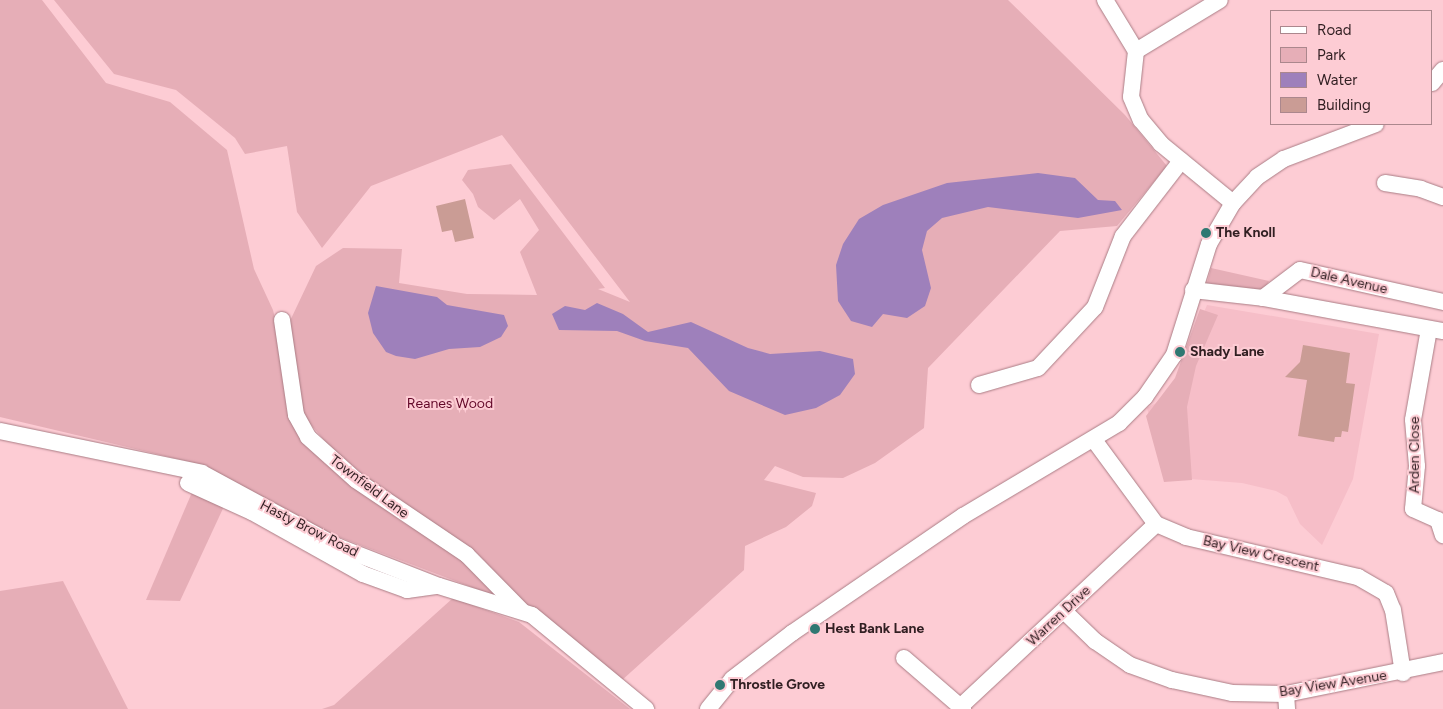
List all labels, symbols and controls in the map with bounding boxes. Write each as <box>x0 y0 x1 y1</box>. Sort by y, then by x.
legend <box>1270 10 1433 125</box>
text: Road <box>1317 21 1352 39</box>
text: Park <box>1317 46 1346 64</box>
text: Water <box>1317 71 1357 89</box>
text: Building <box>1317 96 1371 114</box>
place label: The Knoll <box>1216 225 1275 241</box>
marker: The Knoll <box>1200 227 1212 239</box>
street label: Dale Avenue <box>1309 264 1389 298</box>
place label: Shady Lane <box>1190 344 1264 360</box>
marker: Shady Lane <box>1174 346 1186 358</box>
park label: Reanes Wood <box>407 396 493 412</box>
street label: Arden Close <box>1407 417 1423 493</box>
street label: Townfield Lane <box>326 452 412 522</box>
street label: Hasty Brow Road <box>257 497 361 561</box>
street label: Bay View Crescent <box>1201 532 1321 576</box>
street label: Warren Drive <box>1024 582 1094 650</box>
place label: Hest Bank Lane <box>825 621 924 637</box>
marker: Hest Bank Lane <box>809 623 821 635</box>
street label: Bay View Avenue <box>1278 667 1388 701</box>
place label: Throstle Grove <box>730 677 825 693</box>
marker: Throstle Grove <box>714 679 726 691</box>

